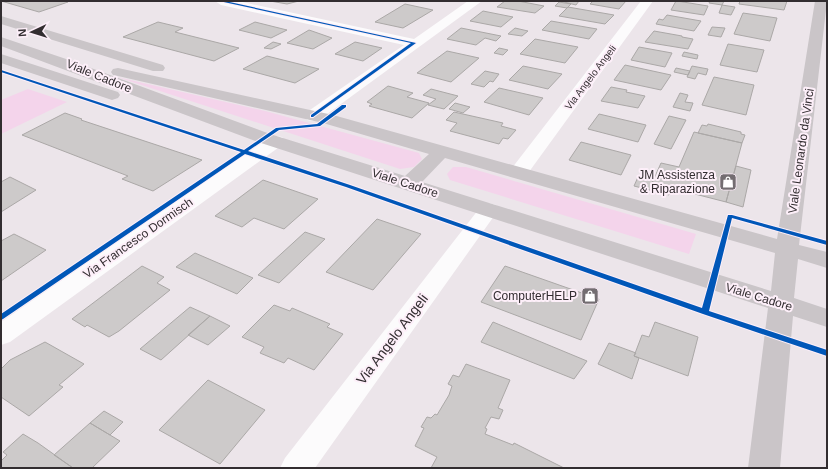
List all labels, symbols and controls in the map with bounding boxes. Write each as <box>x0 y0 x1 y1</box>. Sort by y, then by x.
north arrow <box>12 12 52 52</box>
text: N <box>16 28 28 37</box>
street label: Via Angelo Angeli <box>563 43 618 112</box>
street label: Viale Cadore <box>64 57 134 96</box>
street label: Viale Leonardo da Vinci <box>785 87 817 215</box>
street label: Viale Cadore <box>370 166 440 200</box>
place label: JM Assistenza & Riparazione <box>638 168 715 196</box>
shop icon: JM Assistenza & Riparazione <box>718 172 738 192</box>
street label: Via Francesco Dormisch <box>81 195 195 281</box>
street label: Viale Cadore <box>724 280 794 314</box>
shop icon: ComputerHELP <box>580 286 600 306</box>
place label: ComputerHELP <box>493 289 577 303</box>
street label: Via Angelo Angeli <box>353 291 431 387</box>

